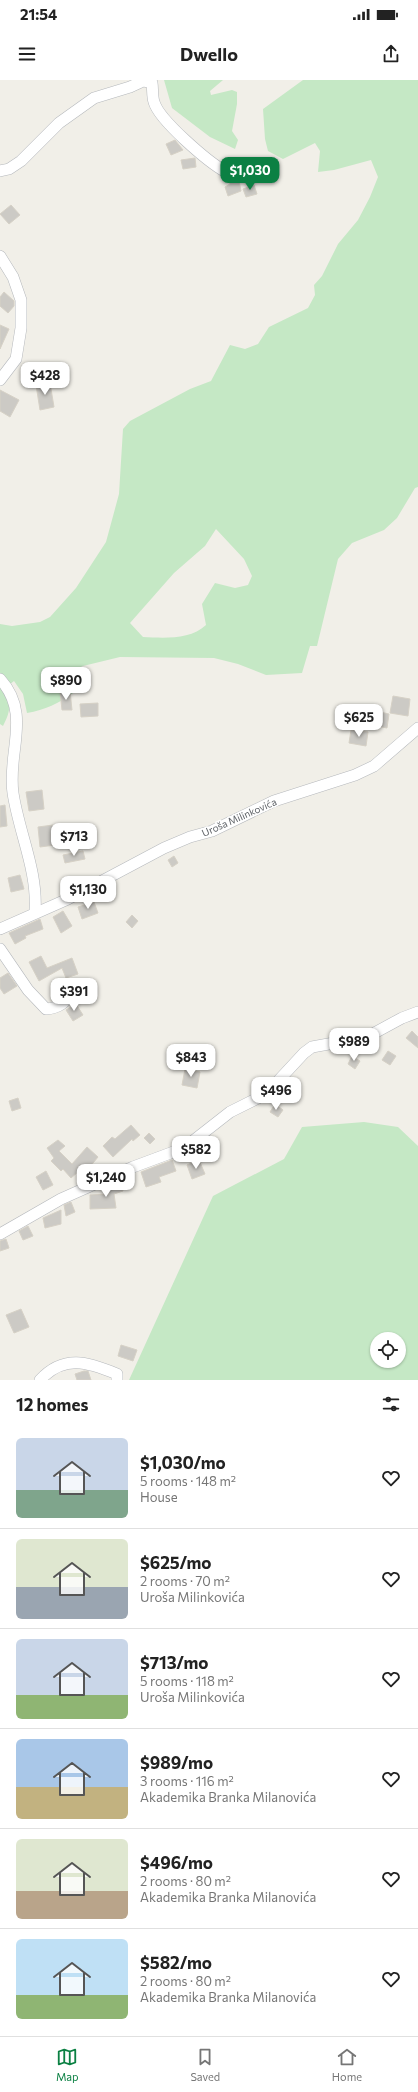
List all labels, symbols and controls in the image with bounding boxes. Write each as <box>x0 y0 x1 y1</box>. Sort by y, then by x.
text: 21:54 <box>20 5 57 23</box>
icon: menu <box>16 43 38 65</box>
text: Dwello <box>180 43 238 65</box>
icon: share <box>380 43 402 65</box>
pin: $1,030 <box>217 157 283 191</box>
text: $1,030 <box>229 162 271 178</box>
pin: $428 <box>21 362 69 396</box>
text: $428 <box>30 367 60 383</box>
pin: $890 <box>42 667 90 701</box>
text: $890 <box>50 672 82 688</box>
pin: $625 <box>335 704 383 738</box>
text: $625 <box>344 709 374 725</box>
street label: Uroša Milinkovića <box>200 795 278 839</box>
pin: $713 <box>50 823 98 857</box>
text: $713 <box>60 828 88 844</box>
pin: $1,130 <box>55 876 121 910</box>
text: $1,130 <box>69 881 107 897</box>
pin: $391 <box>50 978 98 1012</box>
text: $391 <box>60 983 88 999</box>
pin: $989 <box>330 1028 378 1062</box>
text: $989 <box>338 1033 370 1049</box>
pin: $843 <box>167 1044 215 1078</box>
text: $843 <box>175 1049 207 1065</box>
pin: $496 <box>252 1077 300 1111</box>
text: $496 <box>260 1082 292 1098</box>
pin: $582 <box>172 1136 220 1170</box>
text: $582 <box>181 1141 211 1157</box>
pin: $1,240 <box>73 1164 139 1198</box>
text: $1,240 <box>86 1169 126 1185</box>
map controls <box>370 1332 406 1368</box>
button: locate <box>370 1332 406 1368</box>
icon: filters <box>380 1393 402 1415</box>
text: 12 homes <box>16 1394 88 1415</box>
text: $1,030/mo <box>140 1452 226 1473</box>
icon: home <box>48 1454 96 1502</box>
icon: heart <box>380 1467 402 1489</box>
text: 5 rooms · 148 m² <box>140 1473 236 1489</box>
text: House <box>140 1489 178 1505</box>
text: $625/mo <box>140 1552 212 1573</box>
icon: home <box>48 1555 96 1603</box>
icon: heart <box>380 1568 402 1590</box>
text: 2 rooms · 70 m² <box>140 1573 230 1589</box>
text: Uroša Milinkovića <box>140 1589 245 1605</box>
text: $713/mo <box>140 1652 209 1673</box>
icon: home <box>48 1655 96 1703</box>
icon: heart <box>380 1668 402 1690</box>
text: 5 rooms · 118 m² <box>140 1673 234 1689</box>
text: Uroša Milinkovića <box>140 1689 245 1705</box>
text: $989/mo <box>140 1752 213 1773</box>
icon: home <box>48 1755 96 1803</box>
icon: heart <box>380 1768 402 1790</box>
text: 3 rooms · 116 m² <box>140 1773 234 1789</box>
text: Akademika Branka Milanovića <box>140 1789 316 1805</box>
text: $496/mo <box>140 1852 213 1873</box>
icon: home <box>48 1855 96 1903</box>
icon: heart <box>380 1868 402 1890</box>
text: 2 rooms · 80 m² <box>140 1873 231 1889</box>
text: Akademika Branka Milanovića <box>140 1889 316 1905</box>
text: $582/mo <box>140 1952 212 1973</box>
icon: home <box>48 1955 96 2003</box>
icon: heart <box>380 1968 402 1990</box>
text: 2 rooms · 80 m² <box>140 1973 231 1989</box>
text: Akademika Branka Milanovića <box>140 1989 316 2005</box>
tab: Map <box>56 2046 79 2083</box>
tab: Saved <box>190 2046 220 2083</box>
tab: Home <box>332 2046 362 2083</box>

